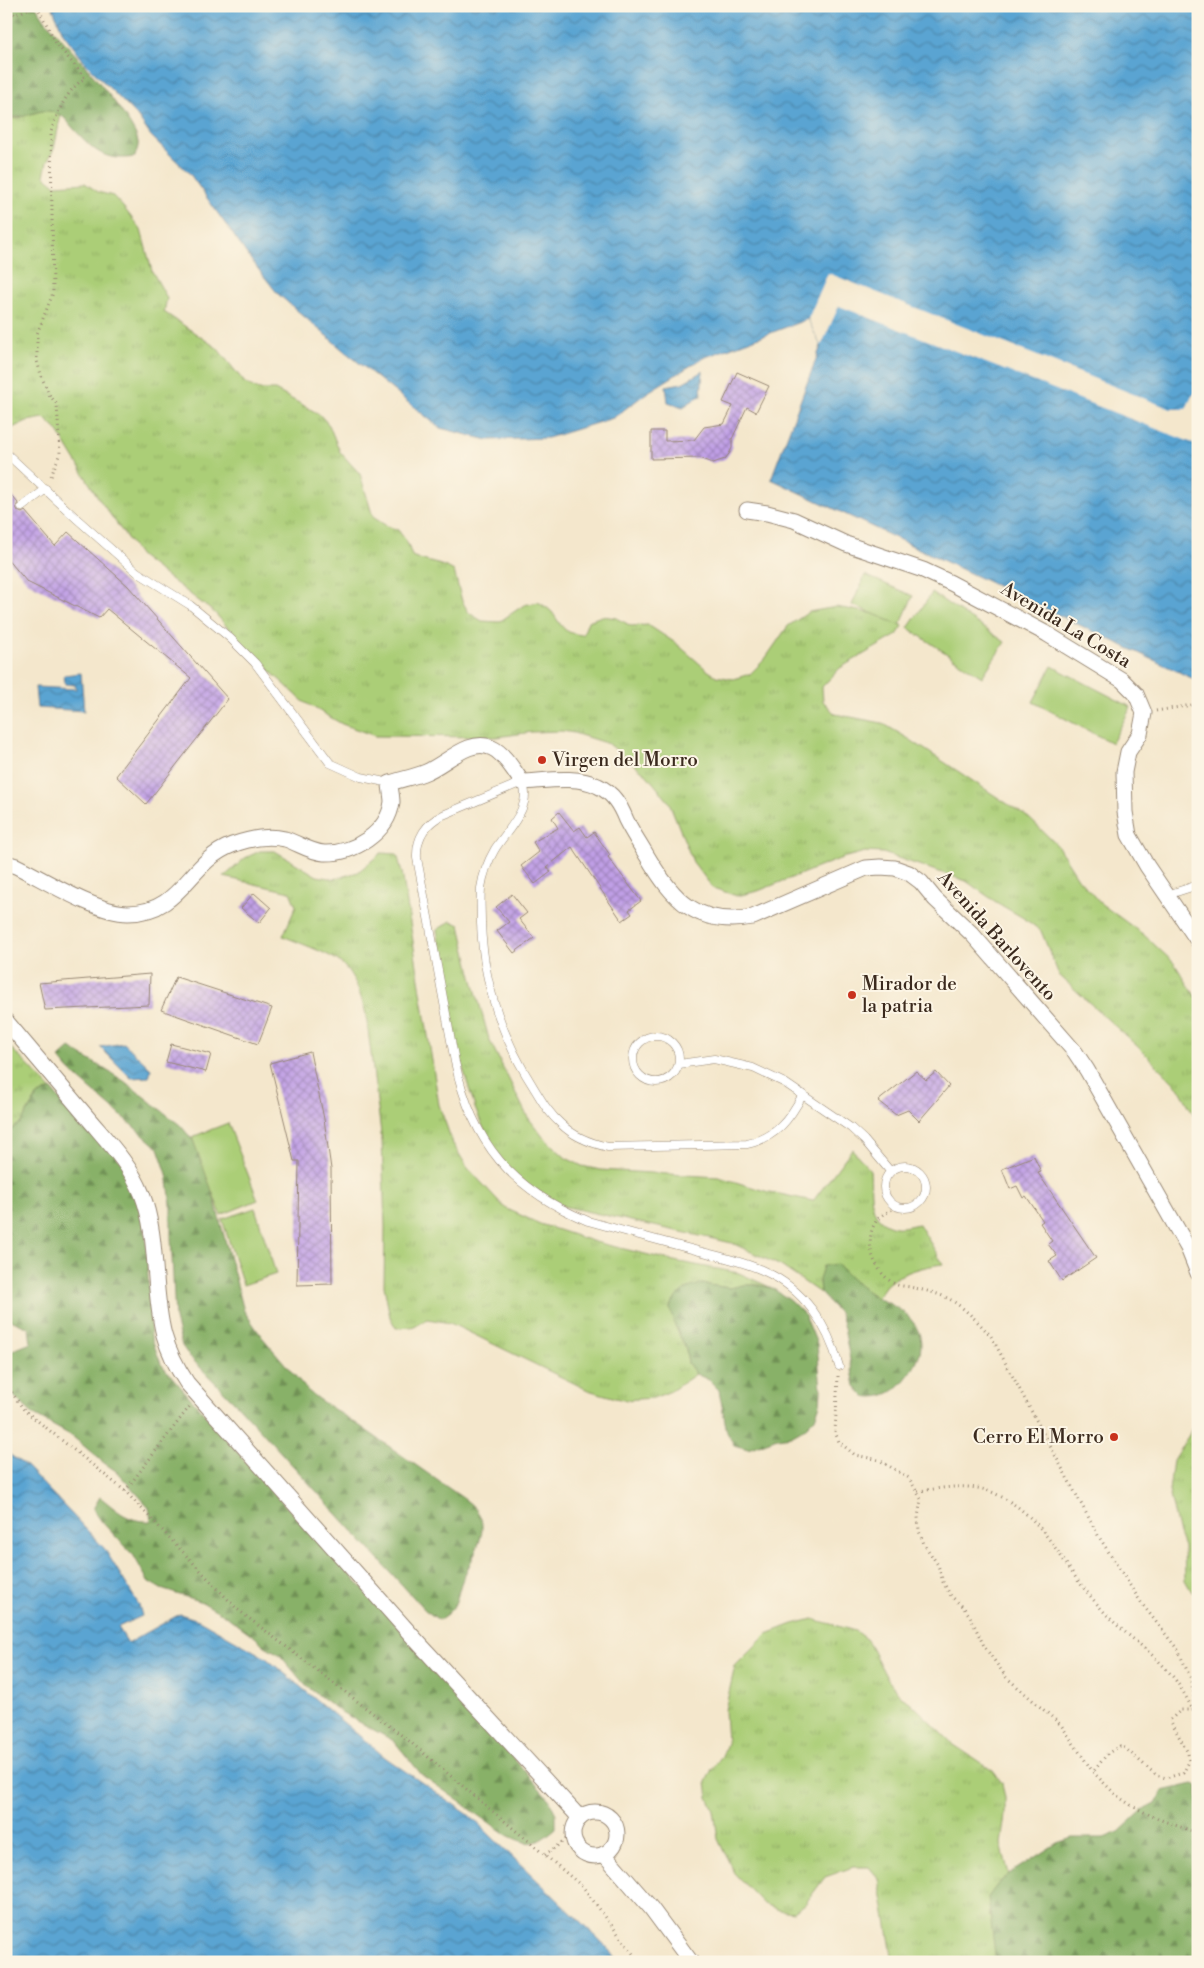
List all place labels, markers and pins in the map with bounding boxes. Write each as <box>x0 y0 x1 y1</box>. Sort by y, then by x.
place label: Virgen del Morro <box>551 748 698 772</box>
marker: Virgen del Morro <box>536 754 548 766</box>
place label: Mirador de la patria <box>862 972 957 1018</box>
marker: Mirador de la patria <box>846 989 858 1001</box>
place label: Cerro El Morro <box>973 1425 1104 1449</box>
marker: Cerro El Morro <box>1108 1431 1120 1443</box>

